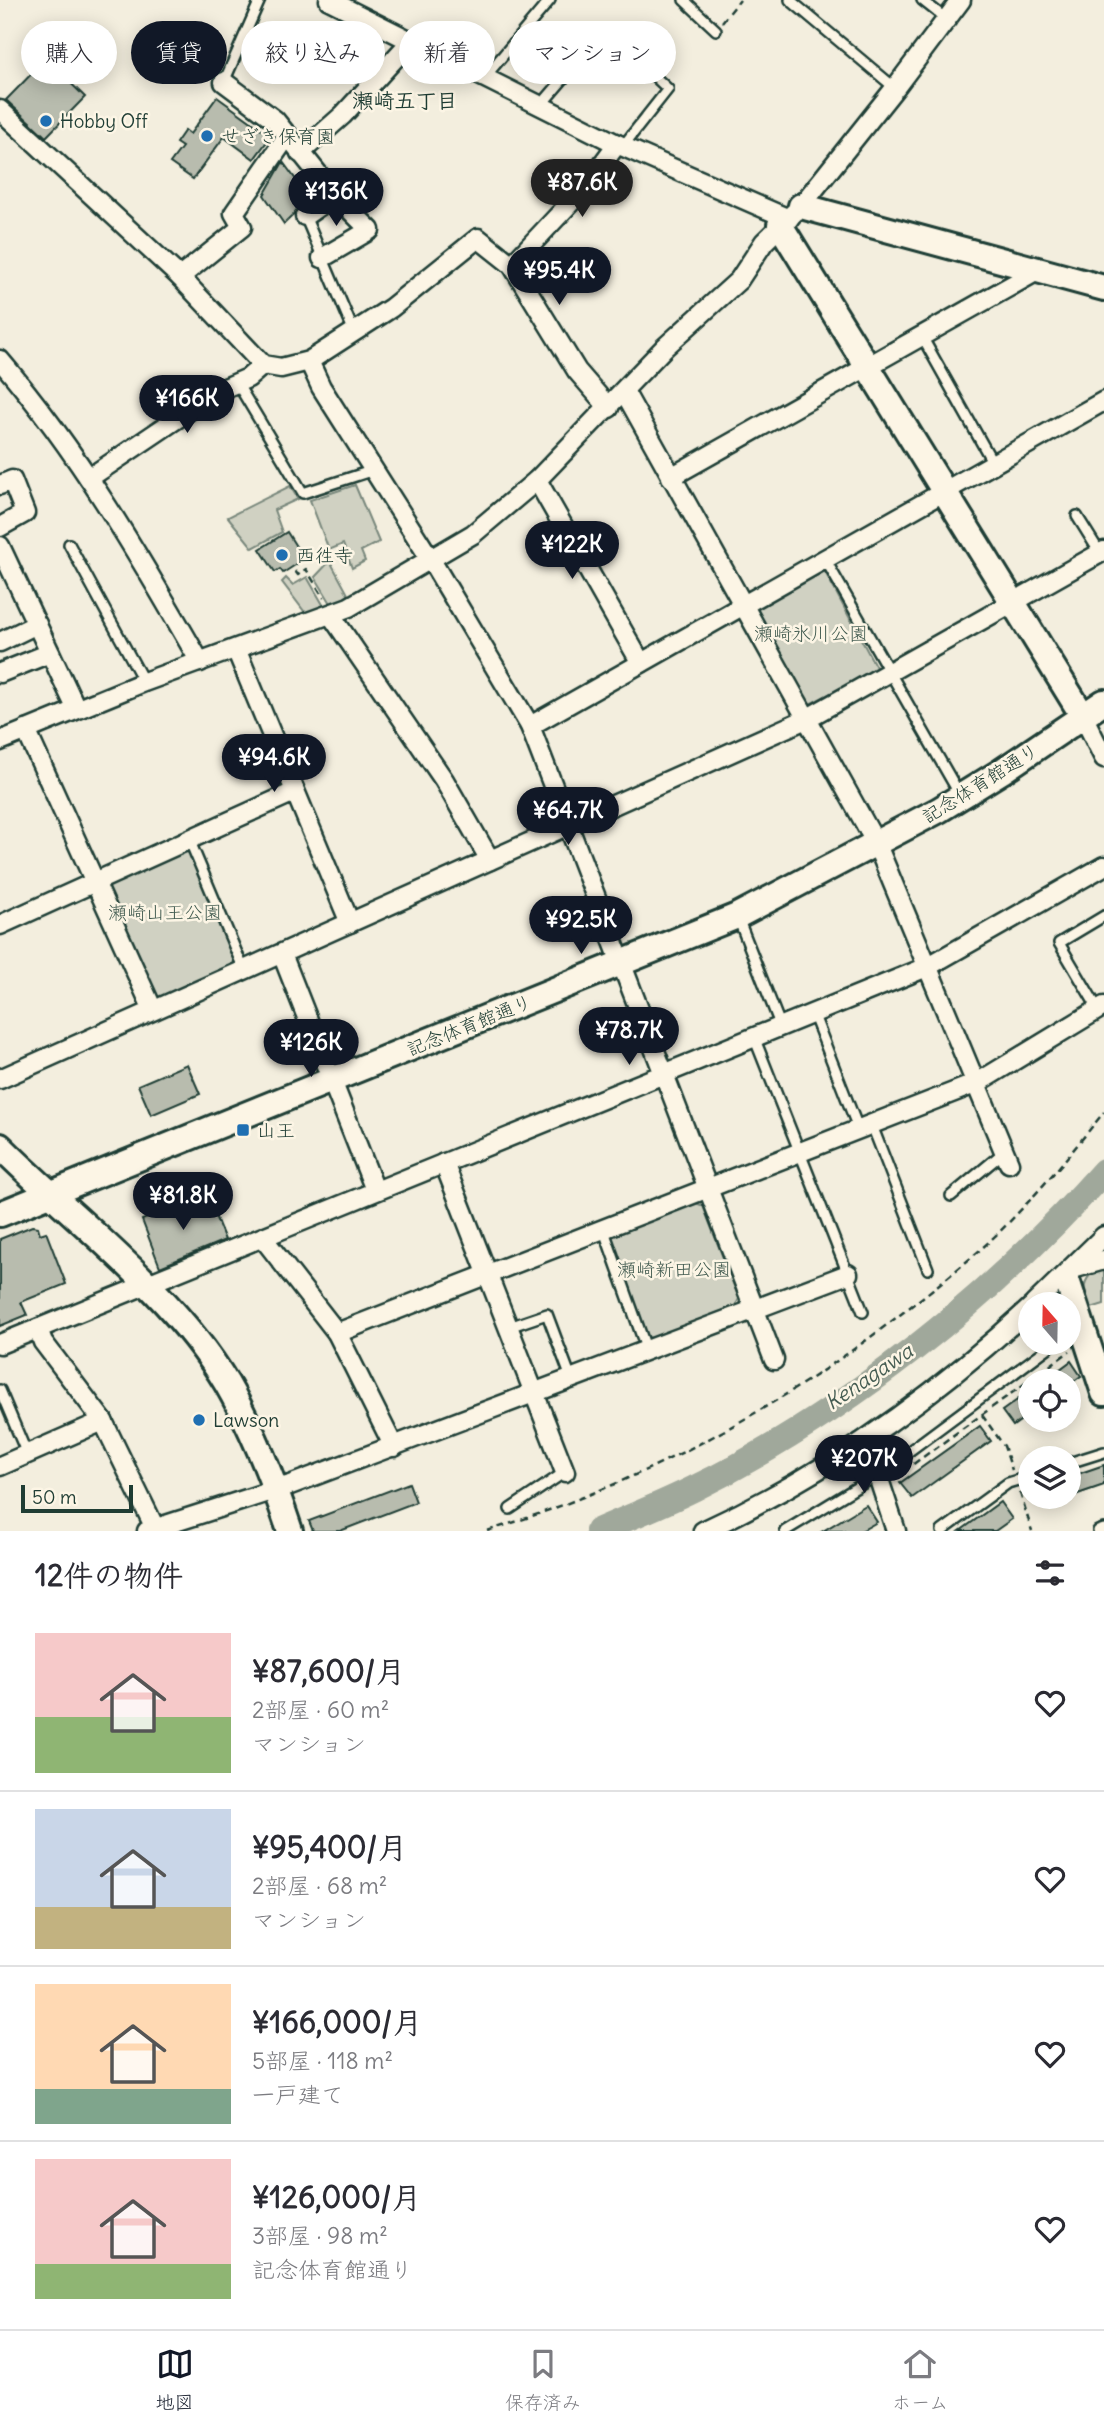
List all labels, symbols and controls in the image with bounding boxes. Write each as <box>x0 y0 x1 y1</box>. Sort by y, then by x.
chip: 購入 <box>21 21 117 84</box>
chip: 賃貸 <box>131 21 227 84</box>
chip: 絞り込み <box>241 21 385 84</box>
chip: 新着 <box>399 21 495 84</box>
chip: マンション <box>509 21 676 84</box>
district label: 瀬崎五丁目 <box>353 87 458 114</box>
place label: Hobby Off <box>60 109 149 133</box>
marker: Hobby Off <box>38 113 54 129</box>
place label: せざき保育園 <box>221 124 335 148</box>
marker: せざき保育園 <box>199 128 215 144</box>
pin: ¥87.6K <box>525 160 639 219</box>
text: ¥87.6K <box>547 167 617 196</box>
pin: ¥136K <box>287 168 385 228</box>
text: ¥136K <box>304 176 368 205</box>
pin: ¥95.4K <box>502 247 616 307</box>
text: ¥95.4K <box>523 255 595 284</box>
pin: ¥166K <box>138 376 236 435</box>
text: ¥166K <box>155 383 219 412</box>
pin: ¥122K <box>523 522 621 581</box>
text: ¥122K <box>541 529 603 558</box>
place label: 西徃寺 <box>296 543 353 567</box>
marker: 西徃寺 <box>274 547 290 563</box>
park label: 瀬崎氷川公園 <box>754 621 868 645</box>
pin: ¥94.6K <box>217 734 331 794</box>
street label: 記念体育館通り <box>917 738 1043 828</box>
text: ¥94.6K <box>238 742 310 771</box>
pin: ¥64.7K <box>511 788 625 847</box>
text: ¥64.7K <box>533 795 603 824</box>
pin: ¥92.5K <box>524 897 638 956</box>
park label: 瀬崎山王公園 <box>108 900 222 924</box>
text: ¥92.5K <box>545 904 617 933</box>
street label: 記念体育館通り <box>403 989 535 1061</box>
pin: ¥78.7K <box>572 1007 686 1067</box>
text: ¥78.7K <box>595 1015 663 1044</box>
pin: ¥126K <box>262 1020 360 1079</box>
text: ¥126K <box>280 1027 342 1056</box>
place label: 山王 <box>257 1118 295 1142</box>
marker: 山王 <box>235 1122 251 1138</box>
pin: ¥81.8K <box>126 1172 240 1232</box>
text: ¥81.8K <box>149 1180 217 1209</box>
park label: 瀬崎新田公園 <box>617 1257 731 1281</box>
north arrow <box>1018 1292 1082 1354</box>
map controls <box>1018 1292 1081 1509</box>
water label: Kenagawa <box>820 1337 919 1416</box>
button: locate <box>1018 1369 1081 1432</box>
place label: Lawson <box>213 1408 279 1432</box>
marker: Lawson <box>191 1412 207 1428</box>
pin: ¥207K <box>815 1436 913 1495</box>
text: ¥207K <box>831 1443 897 1472</box>
button: layers <box>1018 1446 1081 1509</box>
scale bar <box>21 1482 133 1514</box>
text: 50 m <box>32 1485 77 1509</box>
icon: filters <box>1031 1554 1069 1592</box>
text: 12件の物件 <box>35 1556 183 1594</box>
text: ¥87,600/月 <box>252 1652 405 1690</box>
icon: home <box>91 1661 175 1745</box>
icon: heart <box>1031 1684 1069 1722</box>
text: 2部屋 · 60 m² <box>252 1695 389 1724</box>
text: マンション <box>252 1729 366 1758</box>
text: ¥95,400/月 <box>252 1828 407 1866</box>
icon: home <box>91 1837 175 1921</box>
icon: heart <box>1031 1860 1069 1898</box>
text: 2部屋 · 68 m² <box>252 1871 387 1900</box>
text: マンション <box>252 1905 366 1934</box>
text: ¥166,000/月 <box>252 2003 422 2041</box>
icon: home <box>91 2012 175 2096</box>
icon: heart <box>1031 2035 1069 2073</box>
text: 5部屋 · 118 m² <box>252 2046 393 2075</box>
text: 一戸建て <box>252 2080 344 2109</box>
text: ¥126,000/月 <box>252 2178 421 2216</box>
icon: home <box>91 2187 175 2271</box>
icon: heart <box>1031 2210 1069 2248</box>
text: 3部屋 · 98 m² <box>252 2221 388 2250</box>
text: 記念体育館通り <box>252 2255 413 2284</box>
tab: 地図 <box>156 2345 194 2414</box>
tab: 保存済み <box>505 2345 581 2414</box>
tab: ホーム <box>892 2345 948 2414</box>

